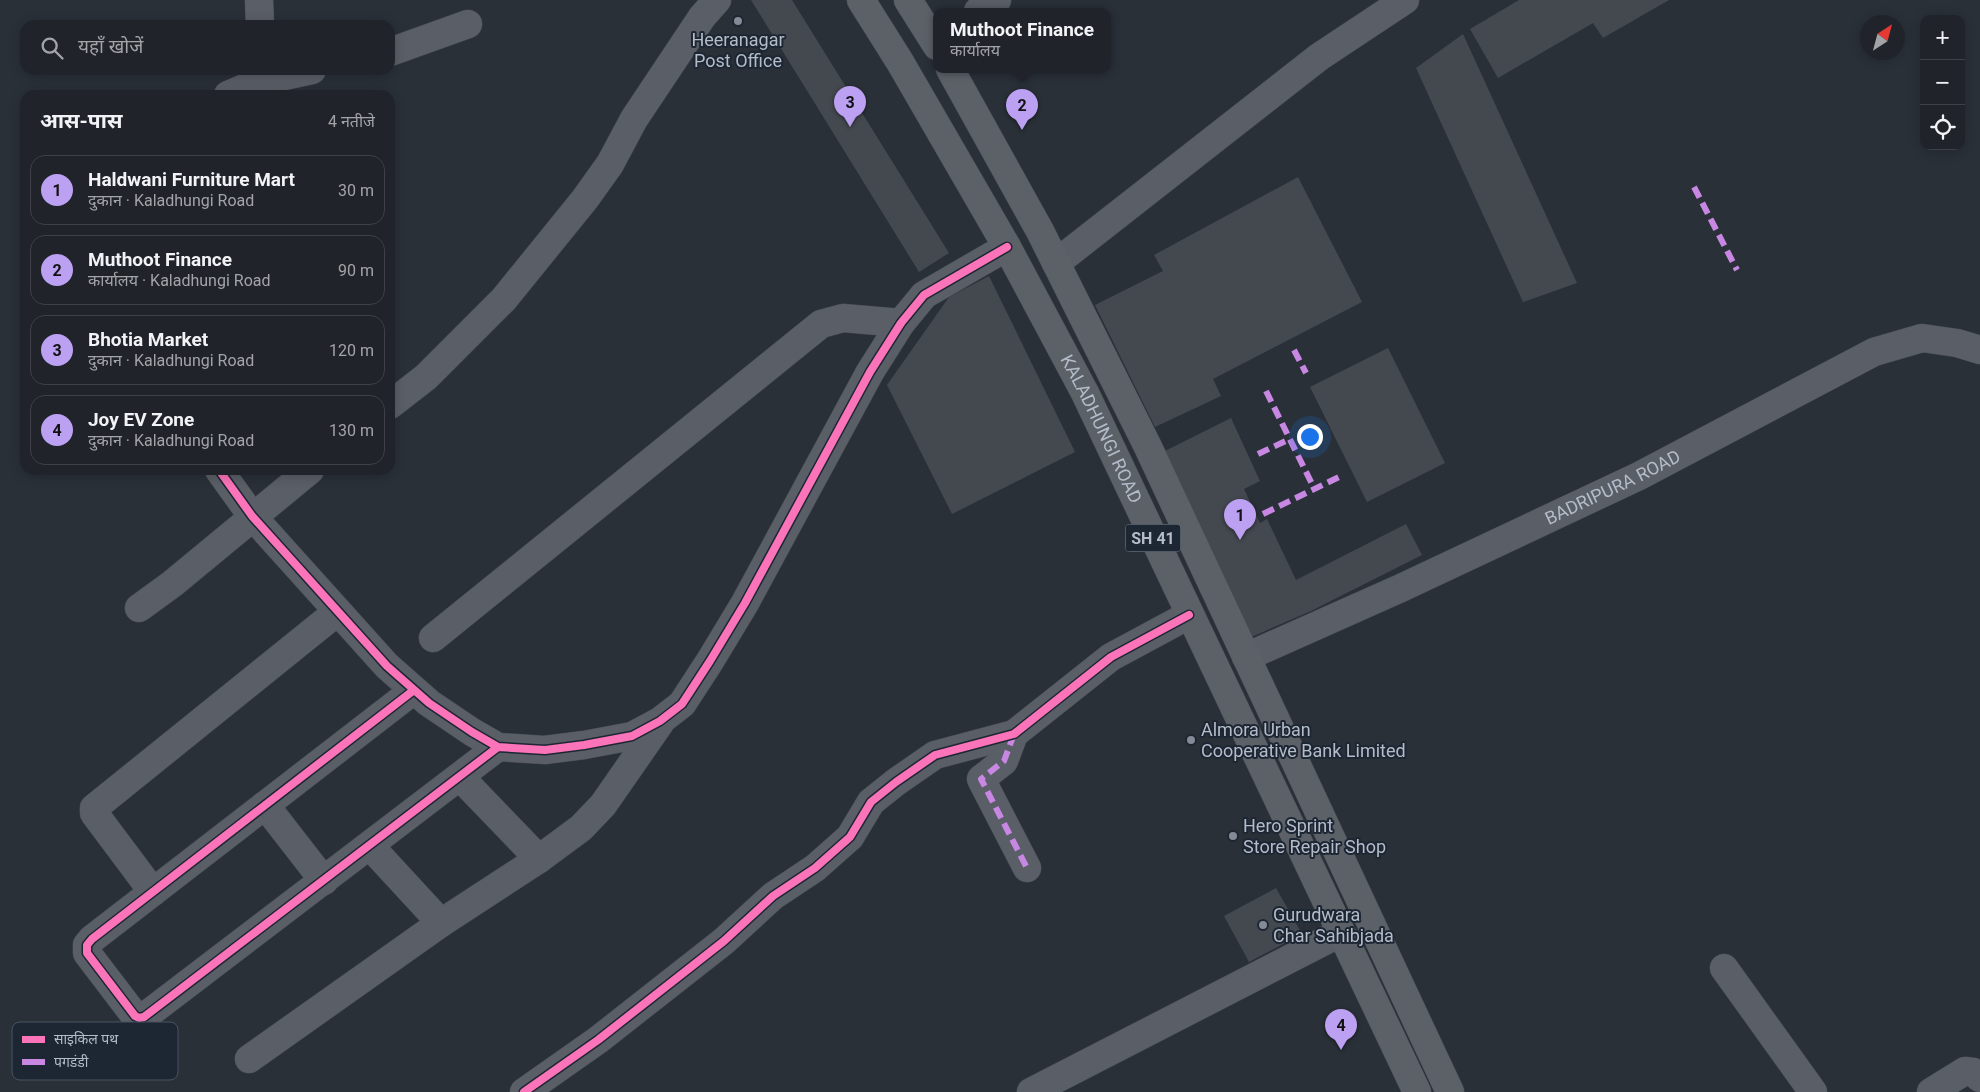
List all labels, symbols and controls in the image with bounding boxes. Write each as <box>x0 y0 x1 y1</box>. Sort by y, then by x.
popup <box>933 8 1111 73</box>
marker: Heeranagar Post Office <box>732 15 744 27</box>
north arrow <box>1860 15 1905 60</box>
map controls <box>1920 15 1965 150</box>
button: + <box>1920 15 1965 60</box>
text: Muthoot Finance <box>950 18 1094 41</box>
search box <box>20 20 395 75</box>
place label: Heeranagar Post Office <box>691 29 785 71</box>
icon: search <box>38 34 66 62</box>
text: यहाँ खोजें <box>78 35 143 58</box>
text: कार्यालय <box>950 41 1000 60</box>
button: − <box>1920 60 1965 105</box>
pin: 3 <box>834 86 866 127</box>
pin: 2 <box>1006 89 1038 130</box>
button: locate <box>1920 105 1965 150</box>
text: आस-पास <box>40 109 122 133</box>
text: 4 नतीजे <box>328 112 375 131</box>
text: Haldwani Furniture Mart <box>88 168 295 191</box>
text: 1 <box>52 181 62 200</box>
text: 30 m <box>338 181 374 200</box>
text: दुकान · Kaladhungi Road <box>88 191 254 210</box>
text: Muthoot Finance <box>88 248 232 271</box>
text: 2 <box>52 261 62 280</box>
text: 90 m <box>338 261 374 280</box>
text: कार्यालय · Kaladhungi Road <box>88 271 270 290</box>
text: Bhotia Market <box>88 328 208 351</box>
text: 3 <box>52 341 62 360</box>
text: 120 m <box>329 341 374 360</box>
text: दुकान · Kaladhungi Road <box>88 351 254 370</box>
street label: KALADHUNGI ROAD <box>1057 351 1147 506</box>
text: Joy EV Zone <box>88 408 194 431</box>
text: 4 <box>52 421 62 440</box>
text: 130 m <box>329 421 374 440</box>
your location <box>1297 424 1323 450</box>
text: दुकान · Kaladhungi Road <box>88 431 254 450</box>
street label: BADRIPURA ROAD <box>1541 445 1684 529</box>
pin: 1 <box>1224 499 1256 540</box>
road number: SH 41 <box>1126 524 1180 552</box>
place label: Almora Urban Cooperative Bank Limited <box>1201 719 1406 761</box>
marker: Almora Urban Cooperative Bank Limited <box>1185 734 1197 746</box>
place label: Hero Sprint Store Repair Shop <box>1243 815 1386 857</box>
marker: Hero Sprint Store Repair Shop <box>1227 830 1239 842</box>
place label: Gurudwara Char Sahibjada <box>1273 904 1394 946</box>
marker: Gurudwara Char Sahibjada <box>1257 919 1269 931</box>
pin: 4 <box>1325 1009 1357 1050</box>
legend <box>12 1022 178 1080</box>
text: साइकिल पथ <box>54 1031 119 1047</box>
text: पगडंडी <box>54 1054 89 1070</box>

